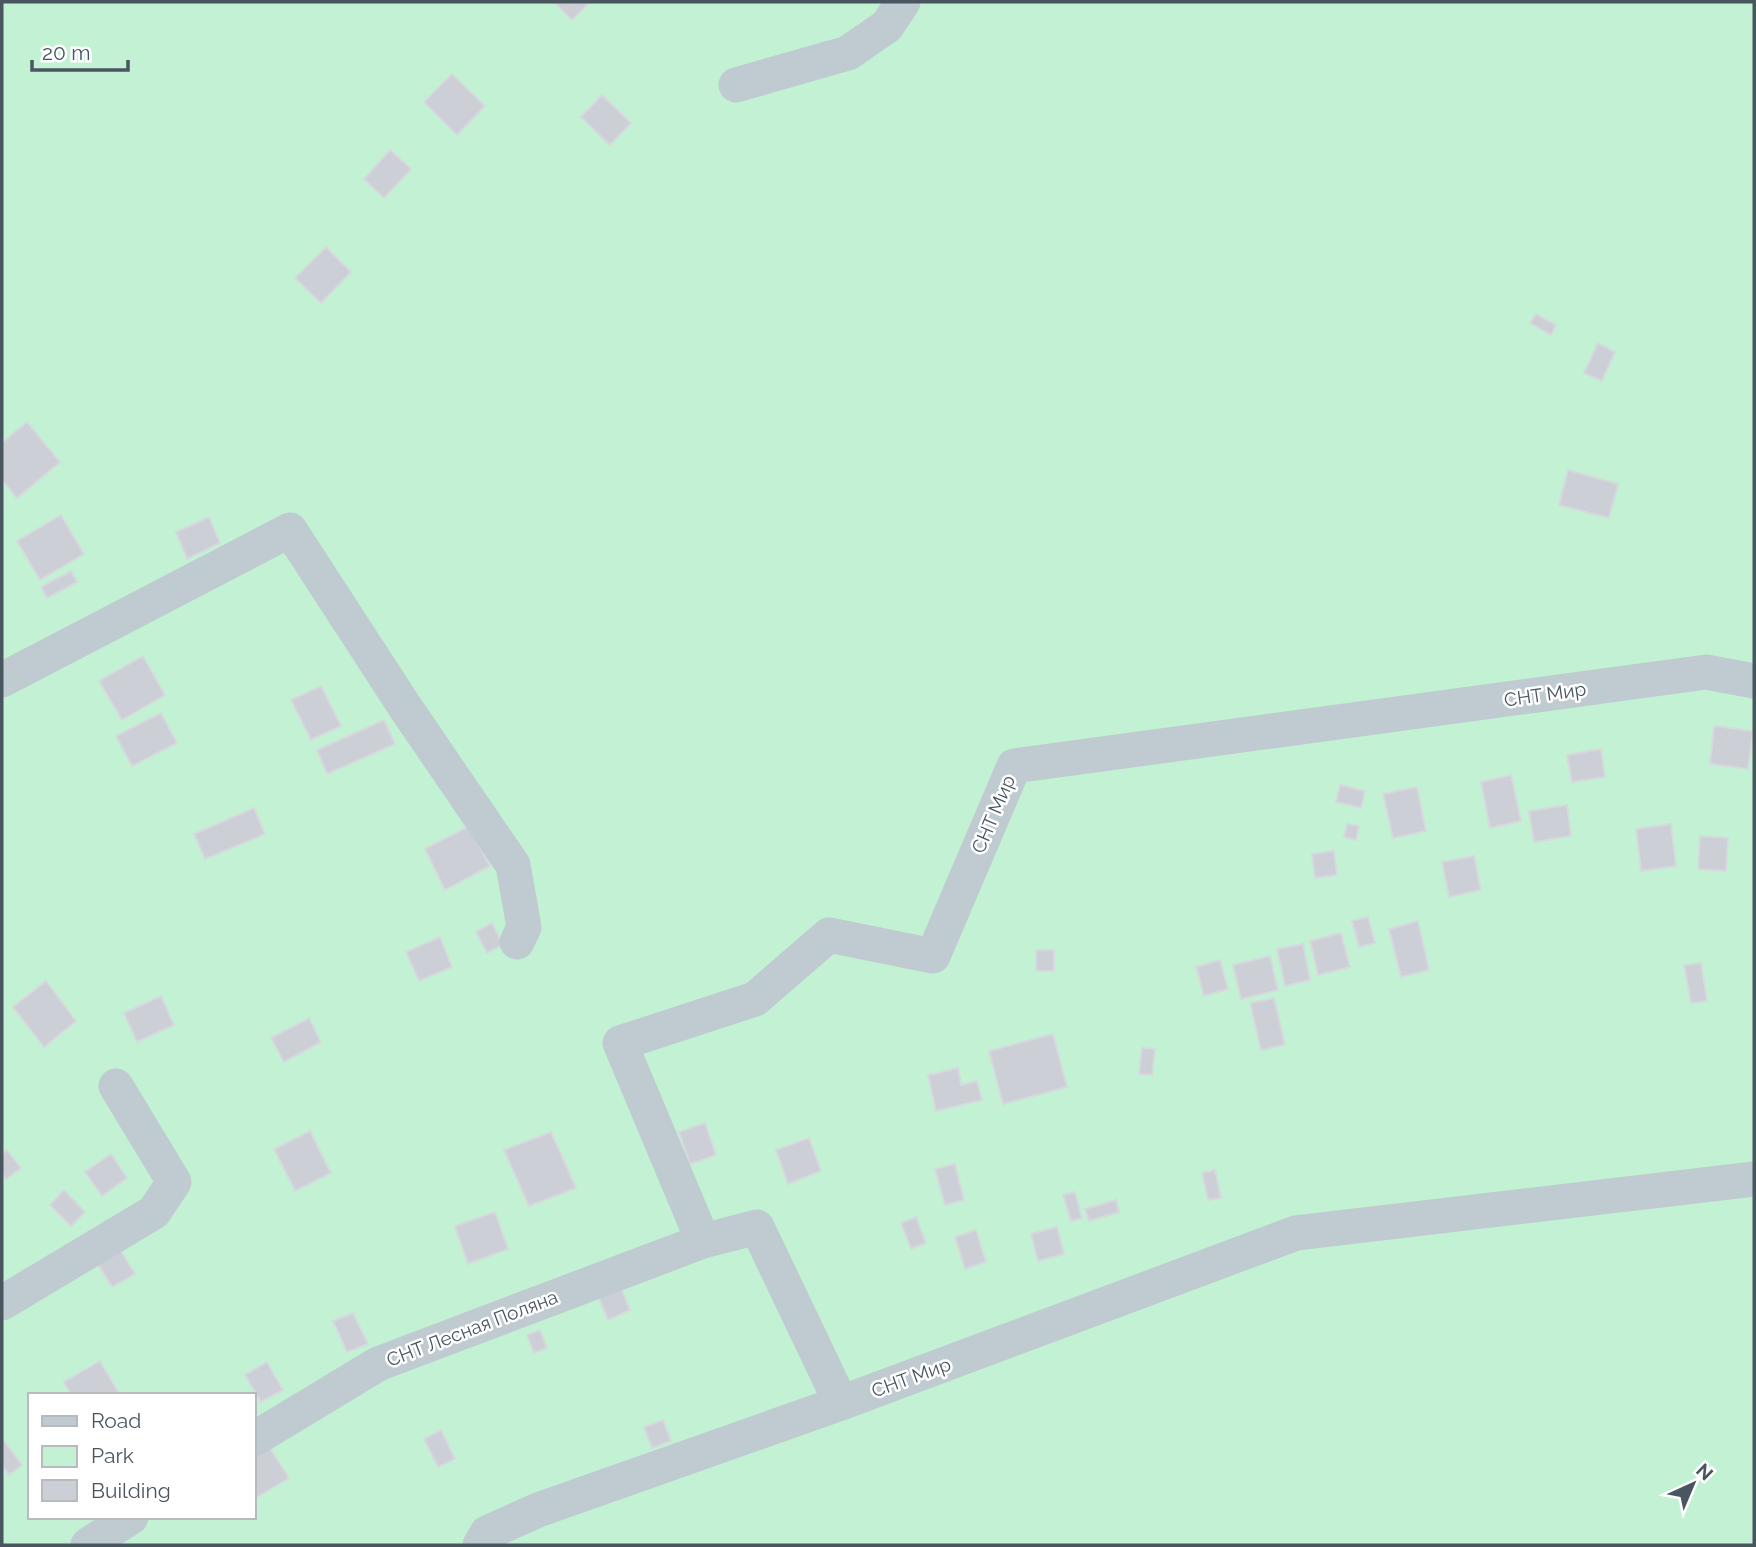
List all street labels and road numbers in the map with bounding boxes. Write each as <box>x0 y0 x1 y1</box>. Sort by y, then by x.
street label: СНТ Мир <box>1503 677 1587 711</box>
street label: СНТ Мир <box>967 772 1019 856</box>
street label: СНТ Лесная Поляна <box>383 1285 561 1371</box>
street label: СНТ Мир <box>868 1353 954 1401</box>

